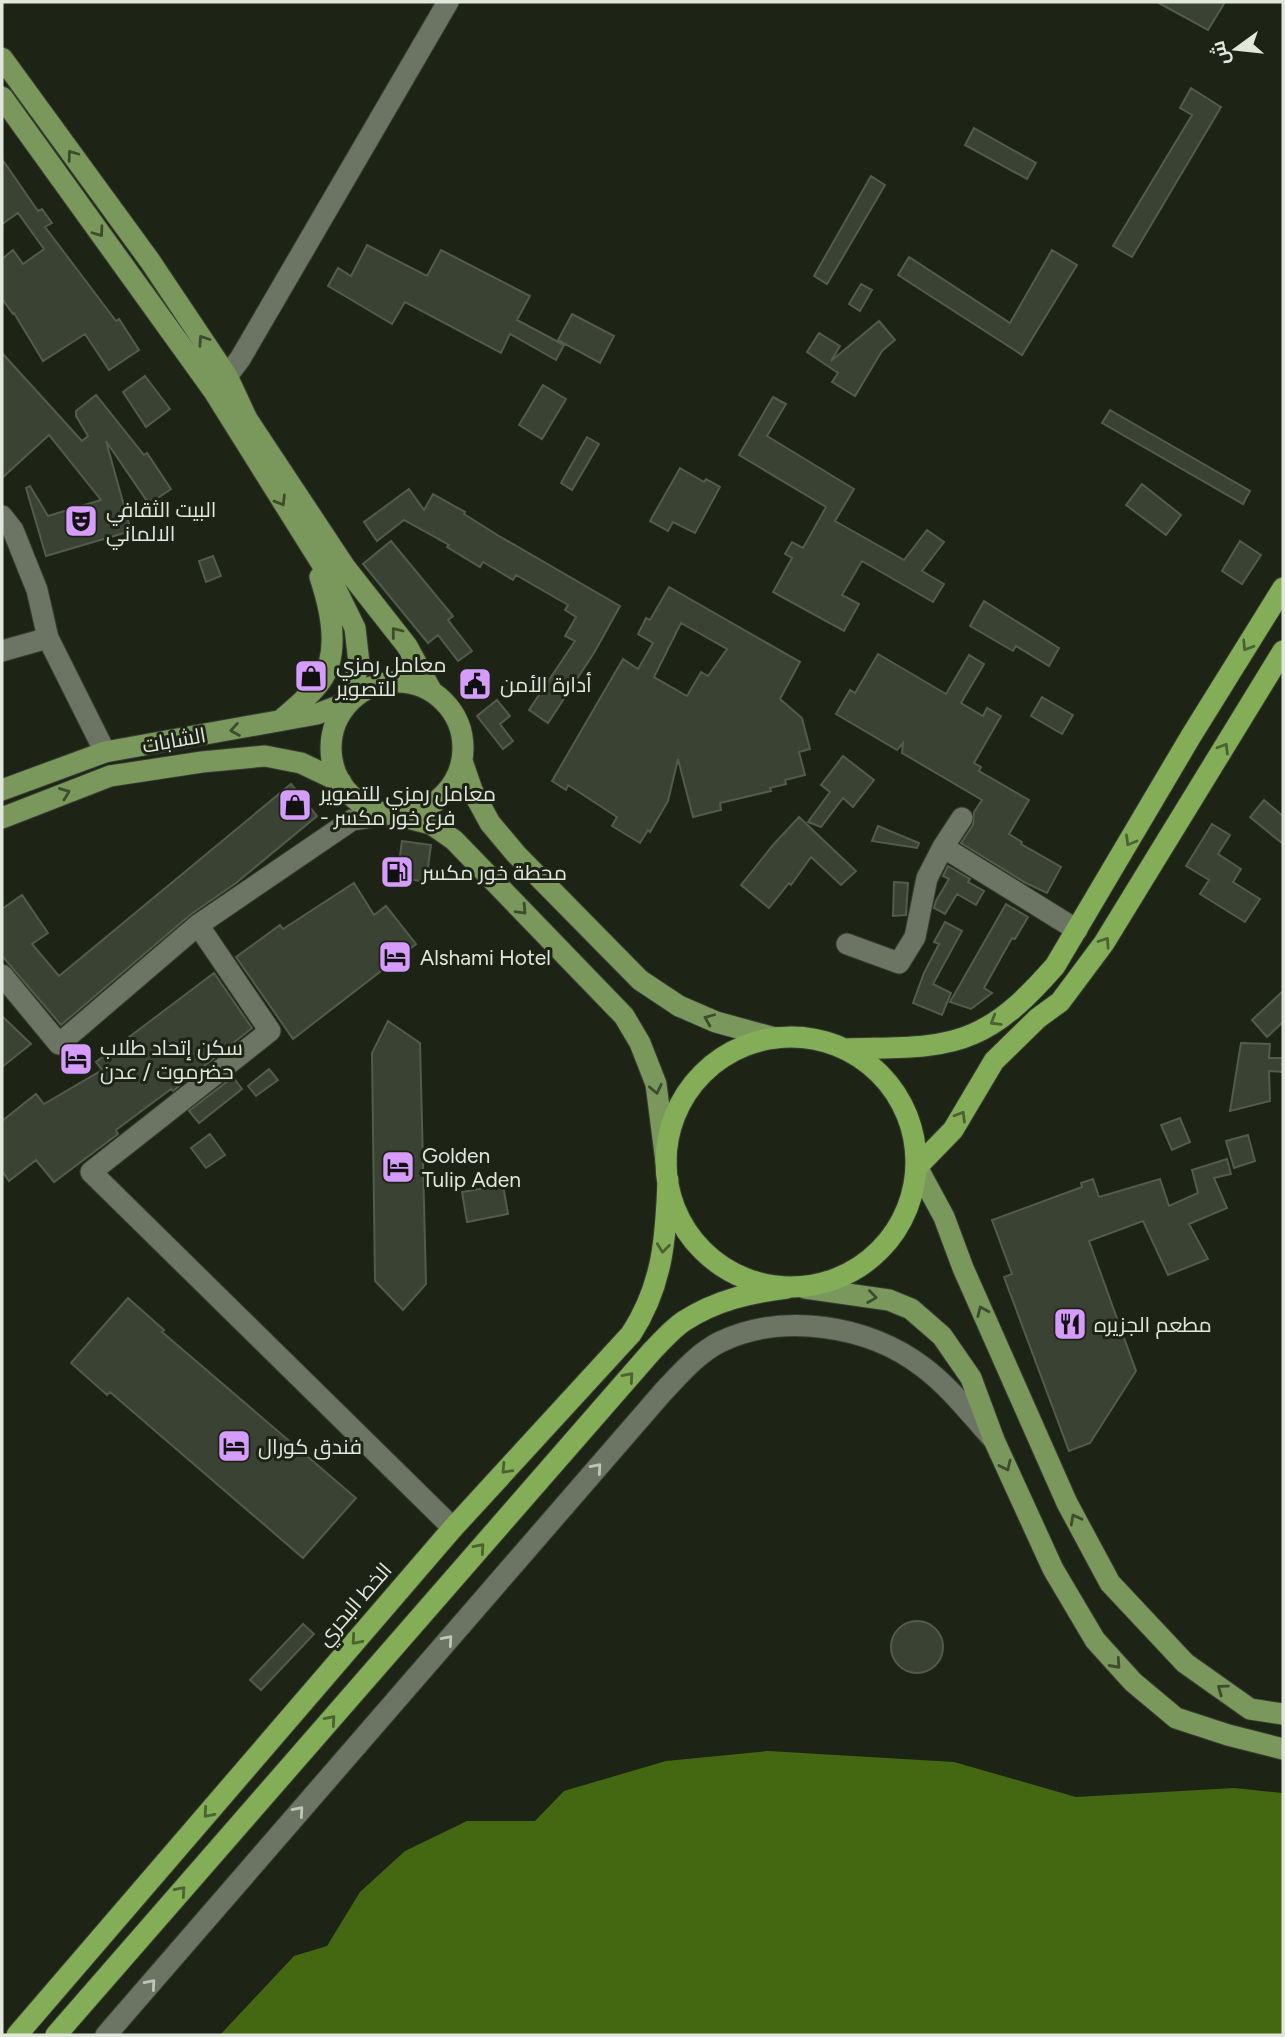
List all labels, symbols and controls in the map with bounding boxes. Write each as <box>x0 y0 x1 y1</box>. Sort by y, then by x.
north arrow <box>1201 14 1271 84</box>
text: ش <box>1206 39 1234 68</box>
one-way arrow <box>68 150 80 163</box>
one-way arrow <box>91 224 103 237</box>
one-way arrow <box>199 335 212 348</box>
one-way arrow <box>273 494 286 507</box>
place label: البيت الثقافي الالماني <box>106 497 216 550</box>
theatre icon: البيت الثقافي الالماني <box>62 502 100 540</box>
one-way arrow <box>391 627 404 639</box>
one-way arrow <box>1243 638 1256 651</box>
place label: معامل رمزي للتصوير <box>335 652 447 701</box>
shop icon: معامل رمزي للتصوير <box>292 657 330 695</box>
public building icon: أدارة الأمن <box>456 665 494 703</box>
place label: أدارة الأمن <box>500 672 592 698</box>
street label: الشابات <box>140 722 208 758</box>
one-way arrow <box>229 722 241 737</box>
one-way arrow <box>1216 742 1229 755</box>
place label: معامل رمزي للتصوير - فرع خور مكسر <box>319 781 496 832</box>
shop icon: معامل رمزي للتصوير - فرع خور مكسر <box>276 786 314 824</box>
one-way arrow <box>59 788 71 802</box>
one-way arrow <box>1125 833 1138 846</box>
fuel station icon: محطة خور مكسر <box>378 853 416 891</box>
place label: محطة خور مكسر <box>421 860 567 885</box>
one-way arrow <box>514 902 527 915</box>
one-way arrow <box>1096 936 1109 949</box>
hotel icon: Alshami Hotel <box>376 938 414 976</box>
place label: Alshami Hotel <box>420 945 551 970</box>
one-way arrow <box>704 1013 717 1027</box>
one-way arrow <box>990 1013 1003 1026</box>
place label: سكن إتحاد طلاب حضرموت / عدن <box>100 1035 243 1085</box>
hotel icon: سكن إتحاد طلاب حضرموت / عدن <box>57 1040 95 1078</box>
one-way arrow <box>647 1083 662 1095</box>
one-way arrow <box>953 1110 966 1123</box>
place label: Golden Tulip Aden <box>422 1143 521 1192</box>
hotel icon: Golden Tulip Aden <box>379 1148 417 1186</box>
one-way arrow <box>656 1242 671 1254</box>
one-way arrow <box>866 1289 878 1304</box>
restaurant icon: مطعم الجزيره <box>1051 1305 1089 1343</box>
one-way arrow <box>976 1306 990 1319</box>
place label: مطعم الجزيره <box>1094 1312 1212 1339</box>
one-way arrow <box>621 1372 633 1385</box>
hotel icon: فندق كورال <box>215 1427 253 1465</box>
place label: فندق كورال <box>258 1434 362 1460</box>
one-way arrow <box>998 1458 1012 1471</box>
one-way arrow <box>502 1461 515 1474</box>
one-way arrow <box>589 1463 601 1476</box>
one-way arrow <box>1070 1514 1084 1526</box>
one-way arrow <box>472 1544 484 1557</box>
street label: الخط البحري <box>311 1558 400 1653</box>
one-way arrow <box>352 1632 364 1645</box>
one-way arrow <box>440 1635 452 1648</box>
one-way arrow <box>1108 1655 1120 1668</box>
one-way arrow <box>1217 1685 1230 1697</box>
one-way arrow <box>323 1715 335 1728</box>
one-way arrow <box>204 1804 216 1817</box>
one-way arrow <box>291 1807 303 1820</box>
one-way arrow <box>173 1887 185 1900</box>
one-way arrow <box>143 1979 155 1992</box>

